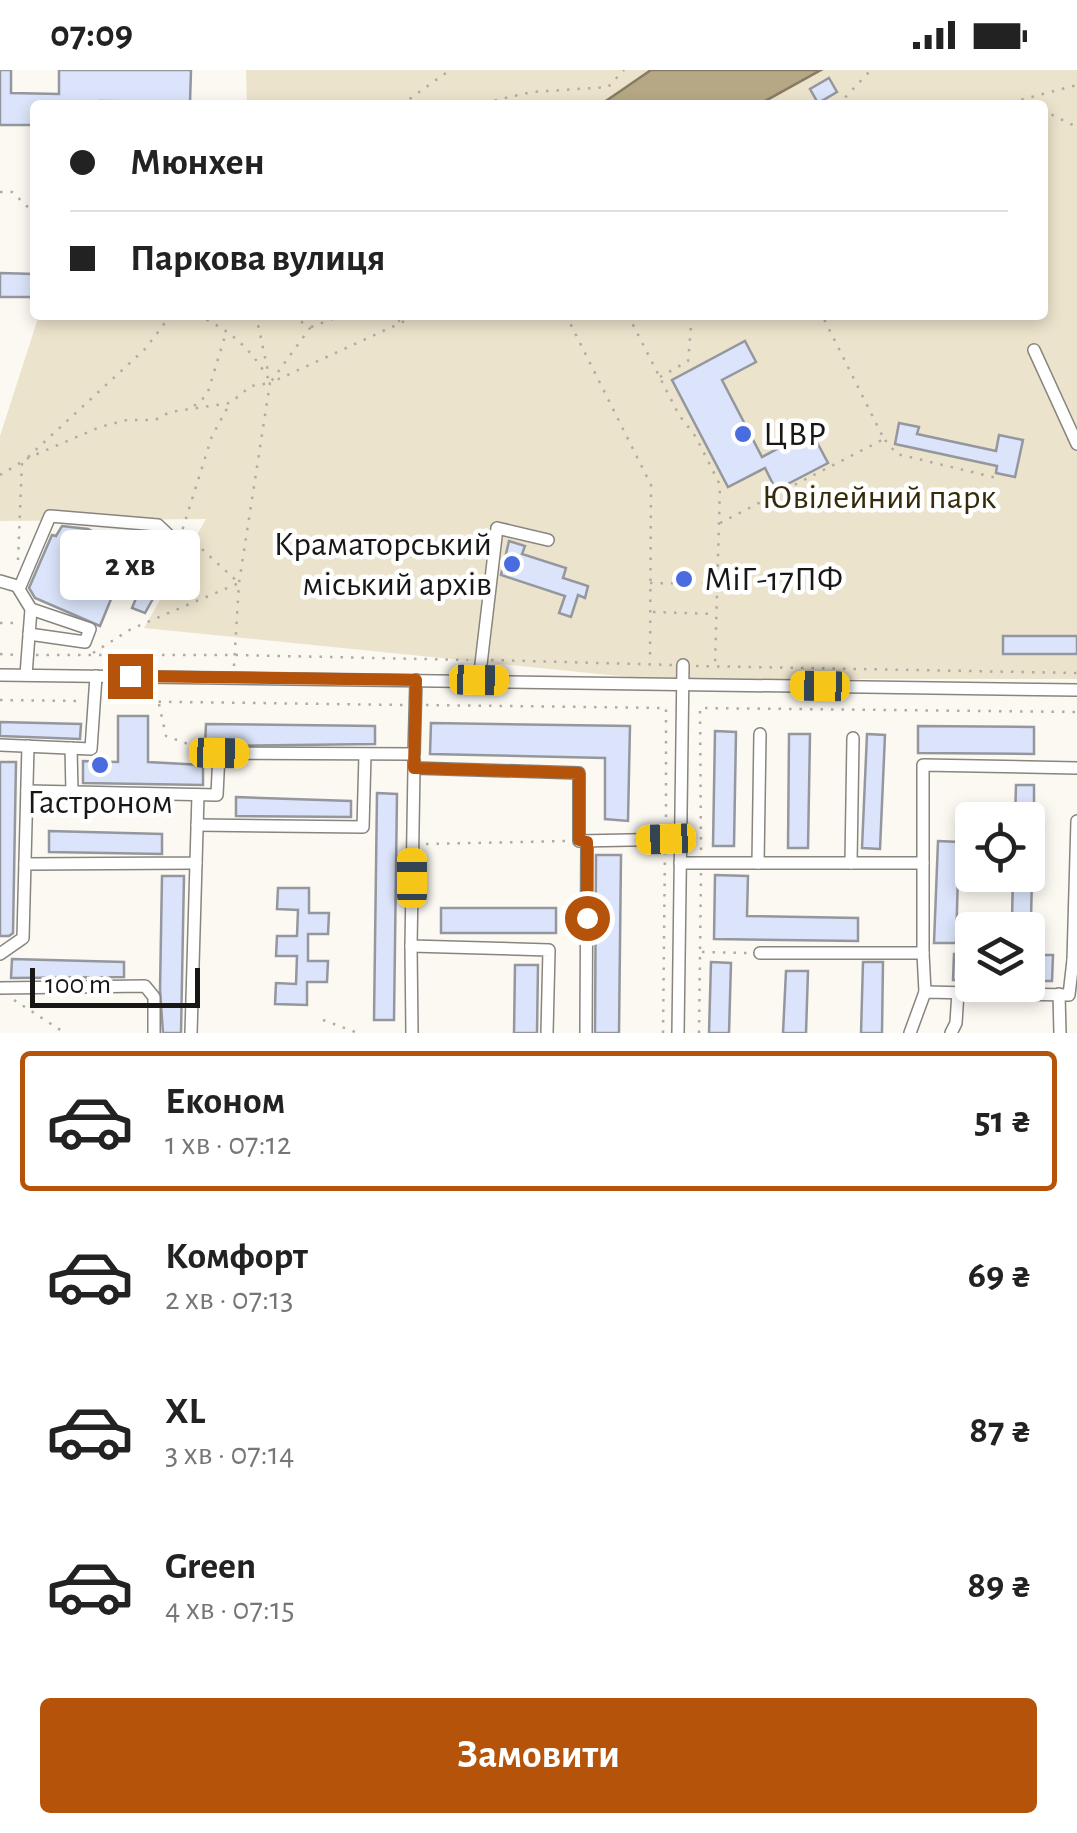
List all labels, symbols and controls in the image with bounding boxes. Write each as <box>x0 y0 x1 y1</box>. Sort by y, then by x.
text: 07:09 <box>50 16 133 54</box>
text: Мюнхен <box>130 144 265 182</box>
text: Паркова вулиця <box>130 240 385 278</box>
place label: ЦВР <box>763 417 826 452</box>
marker: ЦВР <box>732 423 754 445</box>
park label: Ювілейний парк <box>762 480 996 515</box>
place label: Краматорський міський архів <box>273 527 492 602</box>
callout: 2 хв <box>60 531 200 601</box>
text: 2 хв <box>105 549 155 581</box>
marker: Краматорський міський архів <box>501 553 523 575</box>
place label: МіГ-17ПФ <box>704 562 843 597</box>
marker: МіГ-17ПФ <box>673 568 695 590</box>
route end <box>108 654 153 699</box>
car <box>449 664 509 696</box>
car <box>790 670 850 702</box>
car <box>189 737 249 769</box>
marker: Гастроном <box>89 754 111 776</box>
place label: Гастроном <box>27 785 173 820</box>
map controls <box>955 802 1045 1002</box>
button: locate <box>955 802 1045 892</box>
car <box>635 823 697 855</box>
car <box>397 848 427 908</box>
route start <box>565 896 610 941</box>
button: layers <box>955 912 1045 1002</box>
scale bar <box>30 963 200 1008</box>
text: 100 m <box>45 971 111 999</box>
icon: car <box>45 1076 135 1166</box>
text: Економ <box>165 1083 285 1121</box>
text: 51 ₴ <box>974 1102 1032 1140</box>
text: 1 хв · 07:12 <box>165 1128 291 1160</box>
icon: car <box>45 1231 135 1321</box>
text: Комфорт <box>165 1238 308 1276</box>
text: 69 ₴ <box>968 1257 1032 1295</box>
text: 2 хв · 07:13 <box>165 1283 294 1315</box>
icon: car <box>45 1386 135 1476</box>
text: XL <box>165 1393 205 1431</box>
text: 87 ₴ <box>969 1412 1032 1450</box>
text: 3 хв · 07:14 <box>165 1438 294 1470</box>
icon: car <box>45 1541 135 1631</box>
text: Green <box>165 1548 256 1586</box>
text: 89 ₴ <box>967 1567 1032 1605</box>
text: 4 хв · 07:15 <box>165 1593 295 1625</box>
button: Замовити <box>40 1698 1037 1813</box>

